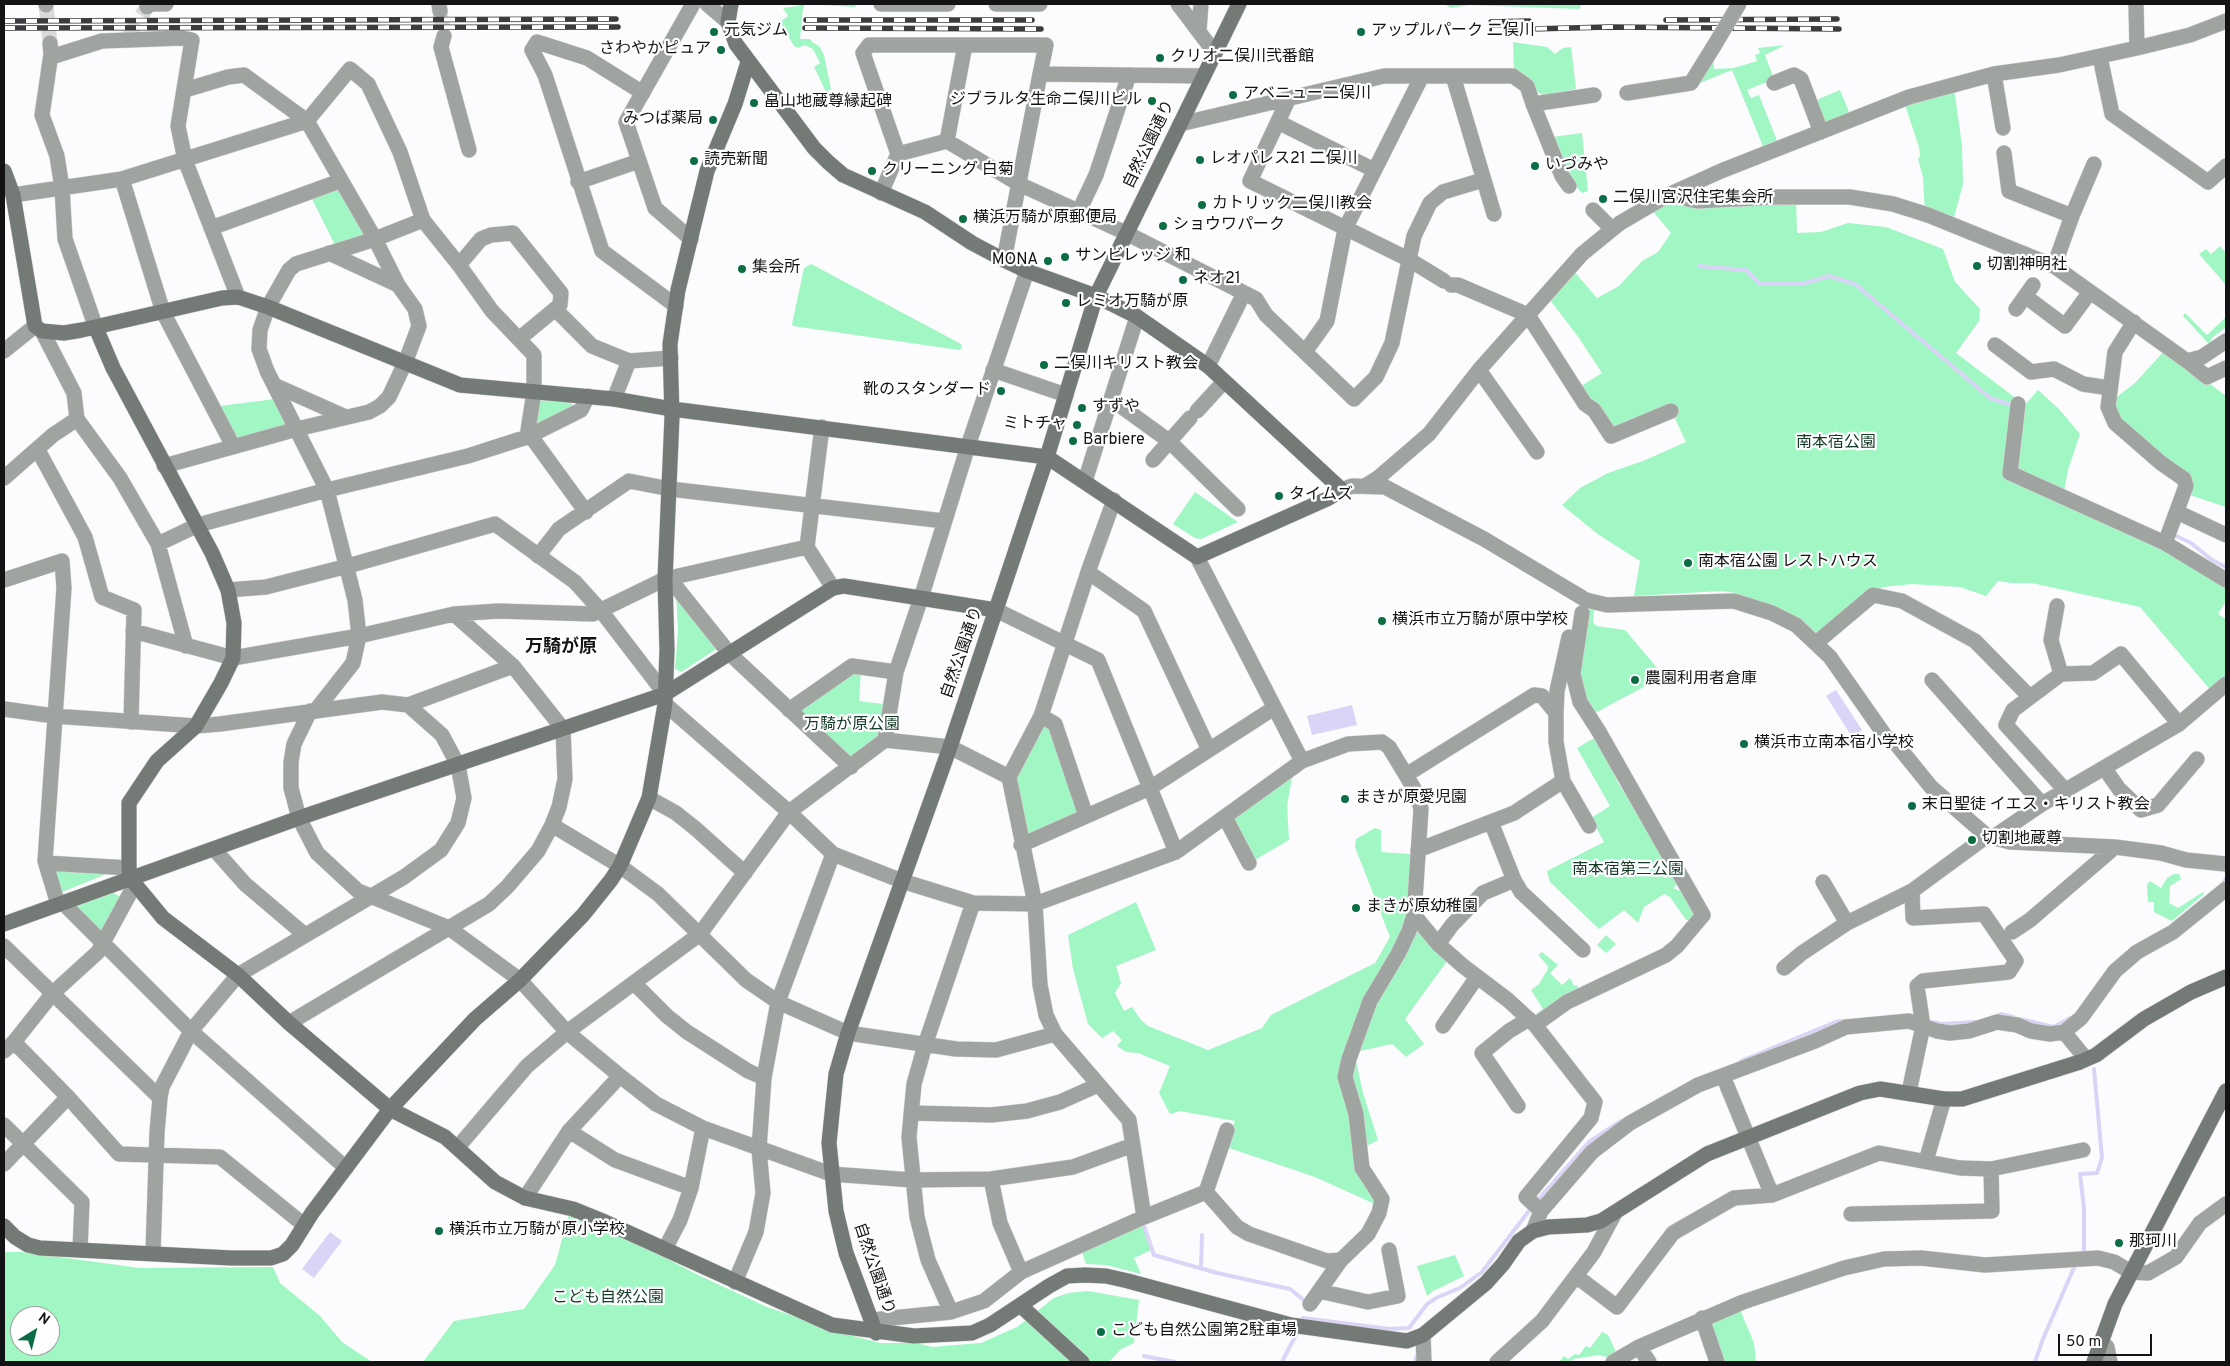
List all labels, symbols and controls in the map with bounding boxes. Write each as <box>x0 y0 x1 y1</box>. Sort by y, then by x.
place label: 元気ジム <box>724 22 788 42</box>
place label: アップルパーク 二俣川 <box>1371 22 1535 42</box>
marker: 元気ジム <box>708 26 720 38</box>
marker: アップルパーク 二俣川 <box>1355 26 1367 38</box>
place label: さわやかピュア <box>599 40 711 60</box>
marker: さわやかピュア <box>715 44 727 56</box>
place label: クリオ二俣川弐番館 <box>1170 48 1314 68</box>
marker: クリオ二俣川弐番館 <box>1154 52 1166 64</box>
place label: アベニュー二俣川 <box>1243 85 1371 105</box>
marker: アベニュー二俣川 <box>1227 89 1239 101</box>
place label: ジブラルタ生命二俣川ビル <box>950 91 1142 111</box>
place label: 畠山地蔵尊縁起碑 <box>764 93 892 113</box>
marker: ジブラルタ生命二俣川ビル <box>1146 95 1158 107</box>
marker: 畠山地蔵尊縁起碑 <box>748 97 760 109</box>
street label: 自然公園通り <box>1120 98 1180 192</box>
place label: みつば薬局 <box>623 110 703 130</box>
marker: みつば薬局 <box>707 114 719 126</box>
place label: レオパレス21 二俣川 <box>1210 150 1358 170</box>
place label: 読売新聞 <box>704 151 768 171</box>
marker: レオパレス21 二俣川 <box>1194 154 1206 166</box>
marker: 読売新聞 <box>688 155 700 167</box>
place label: いづみや <box>1545 156 1609 176</box>
marker: いづみや <box>1529 160 1541 172</box>
place label: クリーニング 白菊 <box>882 161 1014 181</box>
marker: クリーニング 白菊 <box>866 165 878 177</box>
place label: 二俣川宮沢住宅集会所 <box>1613 189 1773 209</box>
marker: 二俣川宮沢住宅集会所 <box>1597 193 1609 205</box>
place label: カトリック二俣川教会 <box>1212 195 1372 215</box>
marker: カトリック二俣川教会 <box>1196 199 1208 211</box>
place label: 横浜万騎が原郵便局 <box>973 209 1117 229</box>
marker: 横浜万騎が原郵便局 <box>957 213 969 225</box>
place label: ショウワパーク <box>1173 216 1285 236</box>
marker: ショウワパーク <box>1157 220 1169 232</box>
place label: サンビレッジ 和 <box>1075 247 1191 267</box>
place label: MONA <box>992 251 1038 271</box>
marker: サンビレッジ 和 <box>1059 251 1071 263</box>
marker: MONA <box>1042 255 1054 267</box>
place label: 切割神明社 <box>1987 256 2067 276</box>
place label: 集会所 <box>752 259 800 279</box>
marker: 切割神明社 <box>1971 260 1983 272</box>
marker: 集会所 <box>736 263 748 275</box>
place label: ネオ21 <box>1193 270 1241 290</box>
marker: ネオ21 <box>1177 274 1189 286</box>
place label: レミオ万騎が原 <box>1076 293 1188 313</box>
marker: レミオ万騎が原 <box>1060 297 1072 309</box>
place label: 二俣川キリスト教会 <box>1054 355 1198 375</box>
marker: 二俣川キリスト教会 <box>1038 359 1050 371</box>
place label: 靴のスタンダード <box>863 381 991 401</box>
marker: 靴のスタンダード <box>995 385 1007 397</box>
place label: すずや <box>1092 398 1140 418</box>
marker: すずや <box>1076 402 1088 414</box>
place label: ミトチャ <box>1003 415 1067 435</box>
marker: ミトチャ <box>1071 419 1083 431</box>
place label: Barbiere <box>1083 431 1145 451</box>
park label: 南本宿公園 <box>1796 434 1876 454</box>
marker: Barbiere <box>1067 435 1079 447</box>
place label: タイムズ <box>1289 486 1353 506</box>
marker: タイムズ <box>1273 490 1285 502</box>
place label: 南本宿公園 レストハウス <box>1698 553 1878 573</box>
marker: 南本宿公園 レストハウス <box>1682 557 1694 569</box>
street label: 自然公園通り <box>938 604 988 702</box>
place label: 横浜市立万騎が原中学校 <box>1392 611 1568 631</box>
marker: 横浜市立万騎が原中学校 <box>1376 615 1388 627</box>
district label: 万騎が原 <box>525 637 597 659</box>
place label: 農園利用者倉庫 <box>1645 670 1757 690</box>
marker: 農園利用者倉庫 <box>1629 674 1641 686</box>
park label: 万騎が原公園 <box>804 716 900 736</box>
place label: 横浜市立南本宿小学校 <box>1754 734 1914 754</box>
marker: 横浜市立南本宿小学校 <box>1738 738 1750 750</box>
place label: まきが原愛児園 <box>1355 789 1467 809</box>
marker: まきが原愛児園 <box>1339 793 1351 805</box>
place label: 末日聖徒 イエス・キリスト教会 <box>1922 796 2150 816</box>
marker: 末日聖徒 イエス・キリスト教会 <box>1906 800 1918 812</box>
place label: 切割地蔵尊 <box>1982 830 2062 850</box>
marker: 切割地蔵尊 <box>1966 834 1978 846</box>
park label: 南本宿第三公園 <box>1572 861 1684 881</box>
place label: まきが原幼稚園 <box>1366 898 1478 918</box>
marker: まきが原幼稚園 <box>1350 902 1362 914</box>
street label: 自然公園通り <box>848 1220 898 1318</box>
place label: 横浜市立万騎が原小学校 <box>449 1221 625 1241</box>
marker: 横浜市立万騎が原小学校 <box>433 1225 445 1237</box>
place label: 那珂川 <box>2129 1233 2177 1253</box>
marker: 那珂川 <box>2113 1237 2125 1249</box>
park label: こども自然公園 <box>552 1289 664 1309</box>
north arrow <box>10 1306 60 1356</box>
text: N <box>34 1309 53 1329</box>
place label: こども自然公園第2駐車場 <box>1111 1322 1297 1342</box>
scale bar <box>2060 1324 2154 1356</box>
marker: こども自然公園第2駐車場 <box>1095 1326 1107 1338</box>
text: 50 m <box>2066 1333 2101 1352</box>

